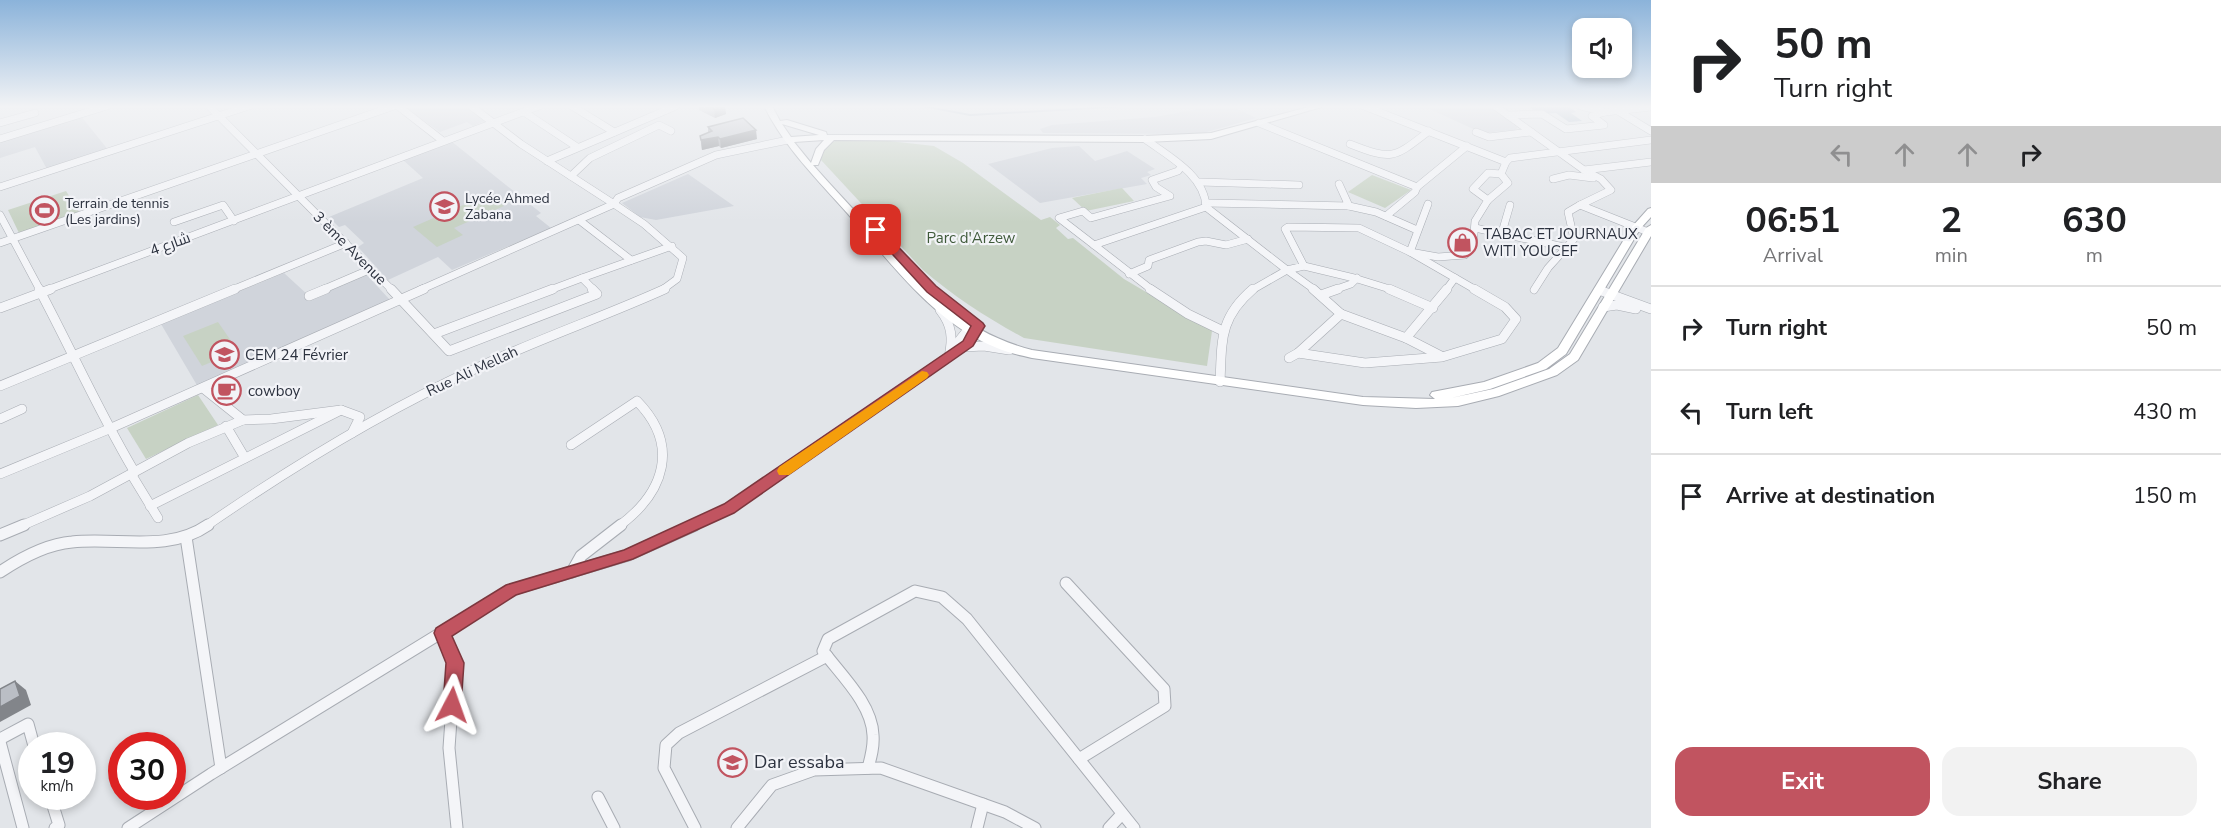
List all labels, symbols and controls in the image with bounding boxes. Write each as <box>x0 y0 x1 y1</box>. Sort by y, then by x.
text: 50 m <box>1774 16 1873 73</box>
map controls <box>1572 18 1632 78</box>
button: sound <box>1572 18 1632 78</box>
icon: right <box>1675 24 1753 102</box>
text: Turn right <box>1774 70 1892 107</box>
icon: left <box>1825 138 1858 171</box>
icon: ahead <box>1888 138 1921 171</box>
icon: ahead <box>1951 138 1984 171</box>
icon: right <box>2014 138 2047 171</box>
place label: Lycée Ahmed Zabana <box>465 189 550 224</box>
school or university icon: Lycée Ahmed Zabana <box>428 190 460 222</box>
place label: Terrain de tennis (Les jardins) <box>65 194 170 229</box>
sports icon: Terrain de tennis (Les jardins) <box>28 195 60 227</box>
text: 06:51 <box>1745 196 1841 245</box>
text: 2 <box>1940 196 1962 245</box>
text: 630 <box>2062 196 2127 245</box>
pin <box>850 204 901 255</box>
street label: 3 ème Avenue <box>309 207 391 289</box>
icon: arrive <box>859 213 892 246</box>
place label: TABAC ET JOURNAUX WITI YOUCEF <box>1483 224 1638 261</box>
street label: شارع 4 <box>147 227 193 262</box>
shop icon: TABAC ET JOURNAUX WITI YOUCEF <box>1446 227 1478 259</box>
park label: Parc d'Arzew <box>927 228 1016 248</box>
text: Arrival <box>1763 242 1823 269</box>
text: min <box>1935 242 1968 269</box>
text: m <box>2086 242 2103 269</box>
icon: right <box>1675 312 1708 345</box>
text: Turn right <box>1726 313 1827 343</box>
text: 50 m <box>2146 313 2197 343</box>
school or university icon: CEM 24 Février <box>208 339 240 371</box>
street label: Rue Ali Mellah <box>423 341 521 401</box>
place label: CEM 24 Février <box>245 345 349 365</box>
cafe icon: cowboy <box>211 375 243 407</box>
place label: cowboy <box>248 381 301 401</box>
icon: left <box>1675 396 1708 429</box>
text: Turn left <box>1726 397 1813 427</box>
text: 430 m <box>2133 397 2197 427</box>
icon: arrive <box>1675 480 1708 513</box>
text: Arrive at destination <box>1726 481 1935 511</box>
text: 150 m <box>2133 481 2197 511</box>
position arrow <box>420 673 484 737</box>
speed limit sign: 30 <box>108 732 186 810</box>
text: 19 <box>39 743 75 784</box>
school or university icon: Dar essaba <box>717 746 749 778</box>
button: Exit <box>1675 747 1930 816</box>
button: Share <box>1942 747 2197 816</box>
place label: Dar essaba <box>754 750 844 774</box>
text: km/h <box>40 776 74 796</box>

